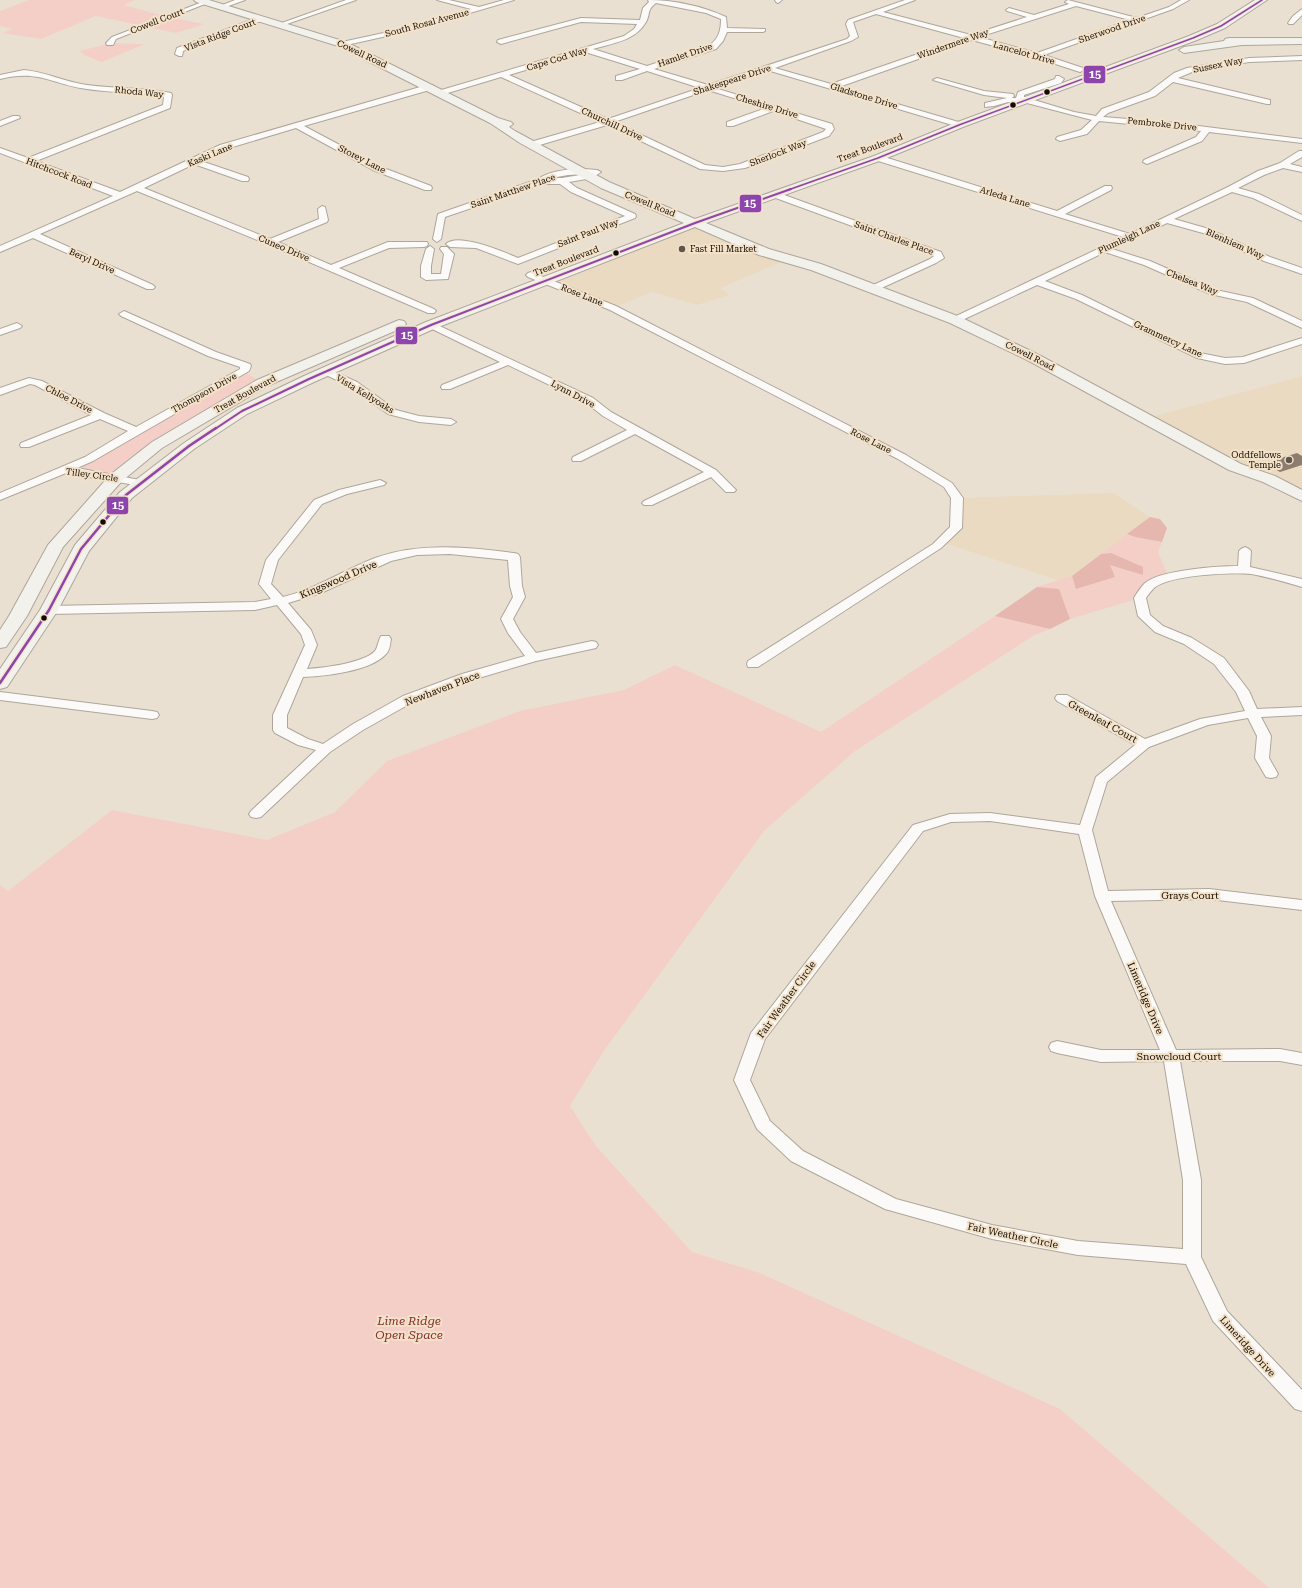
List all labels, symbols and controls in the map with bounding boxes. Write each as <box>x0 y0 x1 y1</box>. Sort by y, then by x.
street label: Cowell Court <box>129 6 186 36</box>
street label: South Rosal Avenue <box>384 7 470 39</box>
street label: Sherwood Drive <box>1077 13 1147 45</box>
street label: Vista Ridge Court <box>183 17 258 53</box>
street label: Windermere Way <box>916 27 991 61</box>
street label: Cowell Road <box>335 38 389 70</box>
street label: Lancelot Drive <box>992 39 1056 67</box>
street label: Hamlet Drive <box>656 41 714 69</box>
street label: Cape Cod Way <box>525 45 589 73</box>
street label: Sussex Way <box>1192 55 1245 75</box>
street label: Shakespeare Drive <box>692 63 772 97</box>
line badge: 15 <box>1083 65 1106 84</box>
text: 15 <box>1089 68 1101 81</box>
street label: Gladstone Drive <box>829 81 899 111</box>
street label: Rhoda Way <box>114 84 165 100</box>
unlabelled marker <box>1042 87 1052 97</box>
street label: Cheshire Drive <box>735 92 799 120</box>
unlabelled marker <box>1008 100 1018 110</box>
street label: Churchill Drive <box>580 105 644 143</box>
street label: Pembroke Drive <box>1127 115 1197 133</box>
street label: Treat Boulevard <box>836 131 904 164</box>
street label: Sherlock Way <box>748 137 808 168</box>
street label: Kaski Lane <box>186 141 234 169</box>
street label: Storey Lane <box>337 143 387 175</box>
street label: Hitchcock Road <box>24 156 94 190</box>
street label: Saint Matthew Place <box>469 172 557 210</box>
street label: Arleda Lane <box>979 185 1031 209</box>
street label: Cowell Road <box>623 189 677 219</box>
line badge: 15 <box>739 194 762 213</box>
text: 15 <box>744 197 756 210</box>
street label: Saint Paul Way <box>556 217 621 249</box>
street label: Plumleigh Lane <box>1096 218 1162 256</box>
street label: Saint Charles Place <box>853 219 935 257</box>
street label: Blenhiem Way <box>1205 227 1266 262</box>
street label: Cuneo Drive <box>257 233 311 263</box>
street label: Treat Boulevard <box>532 244 600 278</box>
marker: Fast Fill Market <box>677 244 687 254</box>
place label: Fast Fill Market <box>690 244 757 254</box>
street label: Beryl Drive <box>68 247 116 276</box>
unlabelled marker <box>611 248 621 258</box>
street label: Chelsea Way <box>1165 267 1220 297</box>
street label: Rose Lane <box>560 282 604 308</box>
street label: Grammercy Lane <box>1132 319 1204 359</box>
line badge: 15 <box>395 326 418 345</box>
text: 15 <box>401 329 413 342</box>
street label: Cowell Road <box>1004 339 1056 373</box>
street label: Thompson Drive <box>170 371 238 415</box>
street label: Treat Boulevard <box>212 373 278 415</box>
street label: Vista Kellyoaks <box>334 373 396 415</box>
street label: Lynn Drive <box>549 378 597 410</box>
street label: Chloe Drive <box>44 383 94 415</box>
street label: Rose Lane <box>849 426 893 456</box>
place label: Oddfellows Temple <box>1231 450 1281 470</box>
marker: Oddfellows Temple <box>1284 455 1294 465</box>
street label: Tilley Circle <box>65 466 119 484</box>
line badge: 15 <box>106 496 129 515</box>
text: 15 <box>112 499 124 512</box>
unlabelled marker <box>98 517 108 527</box>
street label: Kingswood Drive <box>298 558 379 601</box>
unlabelled marker <box>39 613 49 623</box>
street label: Newhaven Place <box>403 669 482 708</box>
street label: Greenleaf Court <box>1066 698 1139 745</box>
street label: Grays Court <box>1161 890 1219 901</box>
street label: Fair Weather Circle <box>755 958 818 1040</box>
street label: Limeridge Drive <box>1125 960 1166 1036</box>
street label: Snowcloud Court <box>1137 1051 1221 1062</box>
street label: Fair Weather Circle <box>967 1221 1060 1251</box>
park label: Lime Ridge Open Space <box>375 1314 443 1342</box>
street label: Limeridge Drive <box>1218 1314 1278 1379</box>

